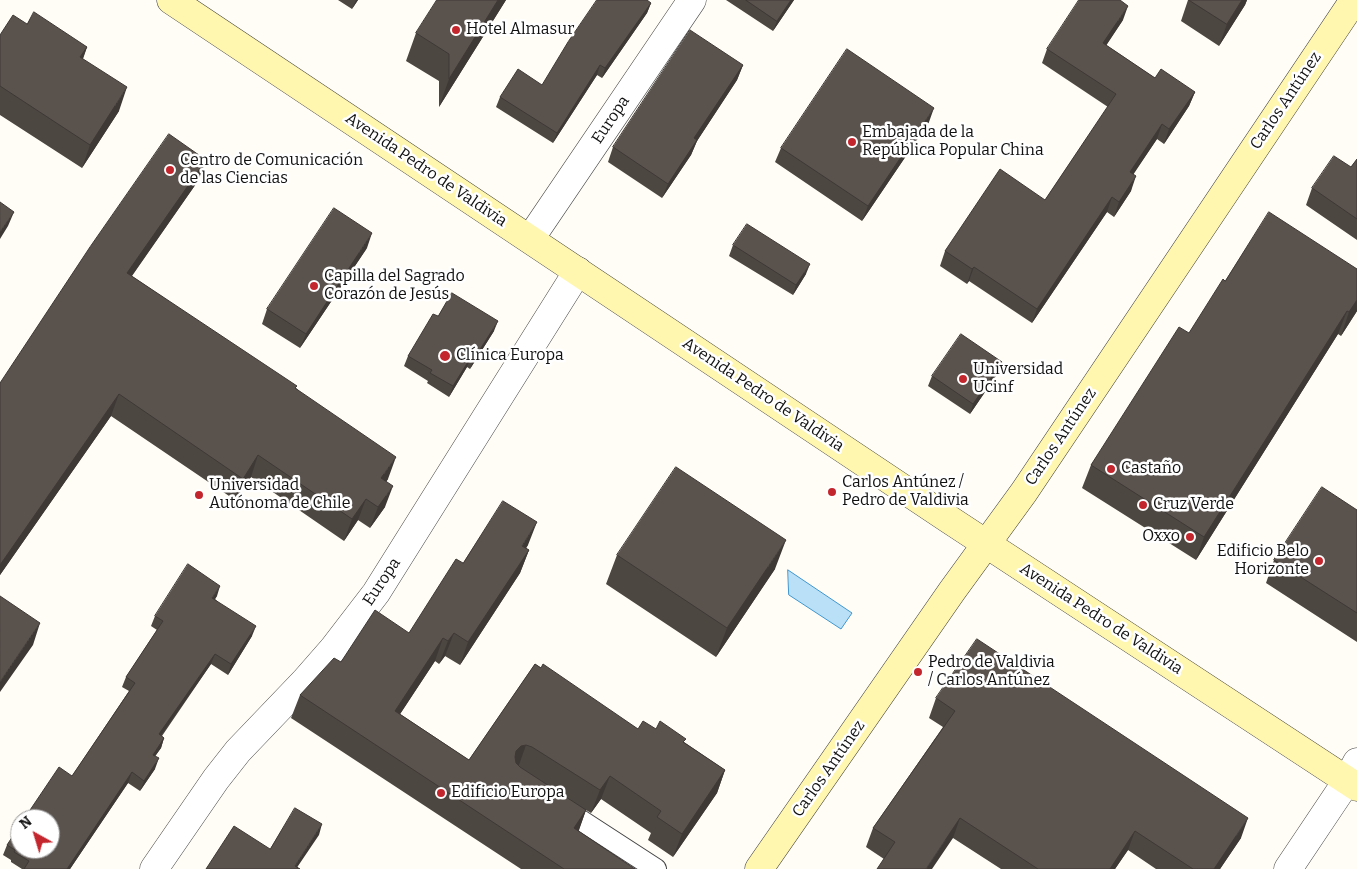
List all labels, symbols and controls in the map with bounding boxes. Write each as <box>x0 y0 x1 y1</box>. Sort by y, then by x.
place label: Hotel Almasur <box>466 20 574 40</box>
marker: Hotel Almasur <box>450 24 462 36</box>
street label: Carlos Antúnez <box>1246 49 1326 153</box>
street label: Europa <box>588 92 634 148</box>
street label: Avenida Pedro de Valdivia <box>342 109 510 231</box>
place label: Embajada de la República Popular China <box>862 123 1044 161</box>
marker: Embajada de la República Popular China <box>846 136 858 148</box>
place label: Centro de Comunicación de las Ciencias <box>180 151 363 189</box>
marker: Centro de Comunicación de las Ciencias <box>164 164 176 176</box>
place label: Capilla del Sagrado Corazón de Jesús <box>324 267 465 305</box>
marker: Capilla del Sagrado Corazón de Jesús <box>308 280 320 292</box>
street label: Avenida Pedro de Valdivia <box>679 334 847 456</box>
place label: Clínica Europa <box>456 346 564 366</box>
marker: Clínica Europa <box>438 349 452 363</box>
place label: Universidad Ucinf <box>973 360 1063 398</box>
marker: Universidad Ucinf <box>957 373 969 385</box>
street label: Carlos Antúnez <box>1021 385 1101 489</box>
place label: Castaño <box>1121 459 1181 479</box>
marker: Castaño <box>1105 463 1117 475</box>
place label: Carlos Antúnez / Pedro de Valdivia <box>842 473 969 511</box>
place label: Universidad Autónoma de Chile <box>209 476 350 514</box>
marker: Carlos Antúnez / Pedro de Valdivia <box>826 486 838 498</box>
marker: Universidad Autónoma de Chile <box>193 489 205 501</box>
place label: Cruz Verde <box>1153 495 1234 515</box>
marker: Cruz Verde <box>1137 499 1149 511</box>
place label: Oxxo <box>1142 527 1180 547</box>
marker: Oxxo <box>1184 531 1196 543</box>
place label: Edificio Belo Horizonte <box>1217 542 1309 580</box>
street label: Europa <box>359 554 405 610</box>
marker: Edificio Belo Horizonte <box>1313 555 1325 567</box>
street label: Avenida Pedro de Valdivia <box>1016 559 1186 679</box>
place label: Pedro de Valdivia / Carlos Antúnez <box>928 653 1055 691</box>
marker: Pedro de Valdivia / Carlos Antúnez <box>912 666 924 678</box>
street label: Carlos Antúnez <box>789 717 869 821</box>
place label: Edificio Europa <box>451 783 564 803</box>
marker: Edificio Europa <box>435 787 447 799</box>
north arrow <box>10 809 60 859</box>
text: N <box>16 813 35 833</box>

